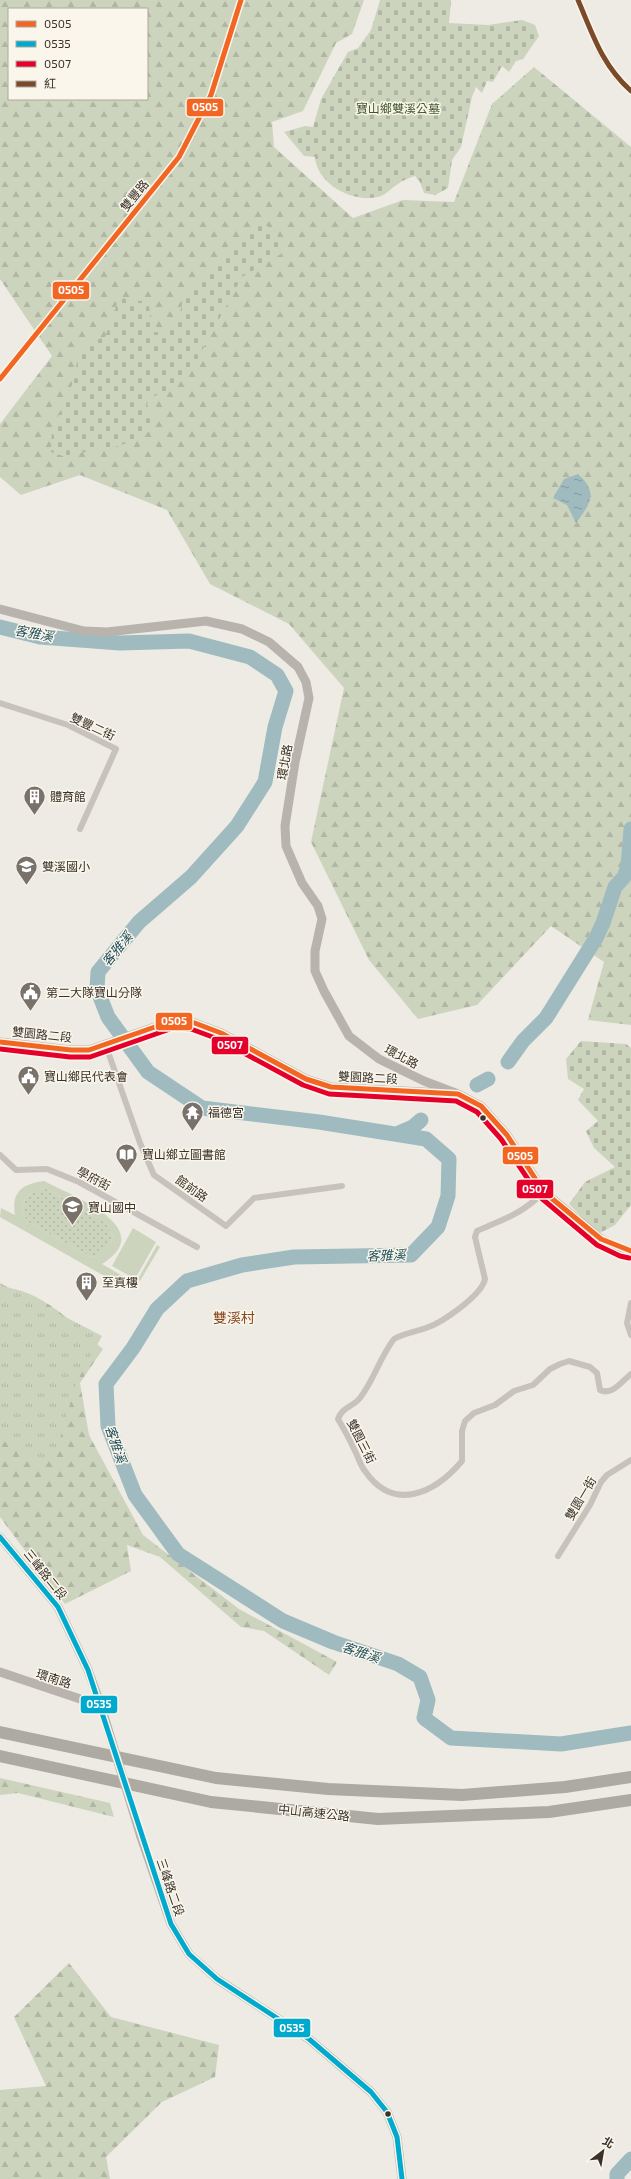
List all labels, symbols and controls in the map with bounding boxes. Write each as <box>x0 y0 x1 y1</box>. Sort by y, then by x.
legend <box>8 8 148 100</box>
text: 0505 <box>44 16 71 30</box>
text: 0535 <box>44 36 71 50</box>
text: 0507 <box>44 56 71 70</box>
text: 紅 <box>44 76 56 90</box>
line badge: 0505 <box>186 98 224 117</box>
text: 0505 <box>192 100 218 113</box>
park label: 寶山鄉雙溪公墓 <box>356 101 440 115</box>
street label: 雙豐路 <box>117 177 151 213</box>
line badge: 0505 <box>52 281 90 300</box>
text: 0505 <box>58 283 84 296</box>
water label: 客雅溪 <box>13 622 57 645</box>
street label: 雙豐二街 <box>68 710 118 742</box>
street label: 環北路 <box>274 743 294 781</box>
building icon: 體育館 <box>21 783 47 816</box>
place label: 體育館 <box>50 789 86 803</box>
school or university icon: 雙溪國小 <box>13 853 39 886</box>
place label: 雙溪國小 <box>42 859 90 873</box>
water label: 客雅溪 <box>99 927 137 969</box>
public building icon: 第二大隊寶山分隊 <box>17 979 43 1012</box>
place label: 第二大隊寶山分隊 <box>46 985 142 999</box>
line badge: 0505 <box>155 1012 193 1031</box>
text: 0505 <box>161 1014 187 1027</box>
street label: 雙園路二段 <box>11 1024 73 1044</box>
line badge: 0507 <box>211 1036 249 1055</box>
text: 0507 <box>217 1038 243 1051</box>
street label: 環北路 <box>383 1041 421 1071</box>
public building icon: 寶山鄉民代表會 <box>16 1063 42 1096</box>
street label: 雙園路二段 <box>338 1068 398 1086</box>
place label: 寶山鄉民代表會 <box>44 1069 128 1083</box>
temple icon: 福德宮 <box>180 1099 206 1132</box>
place label: 福德宮 <box>208 1105 244 1119</box>
unlabelled marker <box>478 1113 488 1123</box>
library icon: 寶山鄉立圖書館 <box>114 1141 140 1174</box>
line badge: 0505 <box>502 1146 539 1165</box>
place label: 寶山鄉立圖書館 <box>142 1147 226 1161</box>
text: 0505 <box>507 1149 533 1162</box>
street label: 學府街 <box>75 1164 113 1192</box>
street label: 館前路 <box>173 1172 211 1204</box>
line badge: 0507 <box>516 1179 554 1199</box>
text: 0507 <box>522 1182 548 1195</box>
school or university icon: 寶山國中 <box>60 1194 86 1227</box>
place label: 寶山國中 <box>88 1200 136 1214</box>
water label: 客雅溪 <box>366 1246 408 1264</box>
building icon: 至真樓 <box>73 1269 99 1302</box>
place label: 至真樓 <box>102 1275 138 1289</box>
district label: 雙溪村 <box>213 1309 255 1326</box>
street label: 雙園三街 <box>345 1416 379 1466</box>
water label: 客雅溪 <box>102 1423 131 1467</box>
street label: 雙園一街 <box>562 1474 598 1522</box>
street label: 三峰路二段 <box>22 1546 70 1602</box>
water label: 客雅溪 <box>340 1638 384 1666</box>
street label: 環南路 <box>35 1666 73 1690</box>
line badge: 0535 <box>80 1695 118 1714</box>
text: 0535 <box>86 1697 112 1710</box>
street label: 中山高速公路 <box>277 1801 351 1823</box>
street label: 三峰路二段 <box>155 1856 187 1918</box>
line badge: 0535 <box>273 2018 311 2038</box>
text: 0535 <box>279 2021 305 2034</box>
unlabelled marker <box>383 2109 393 2119</box>
north arrow <box>583 2131 623 2171</box>
text: 北 <box>600 2134 616 2150</box>

